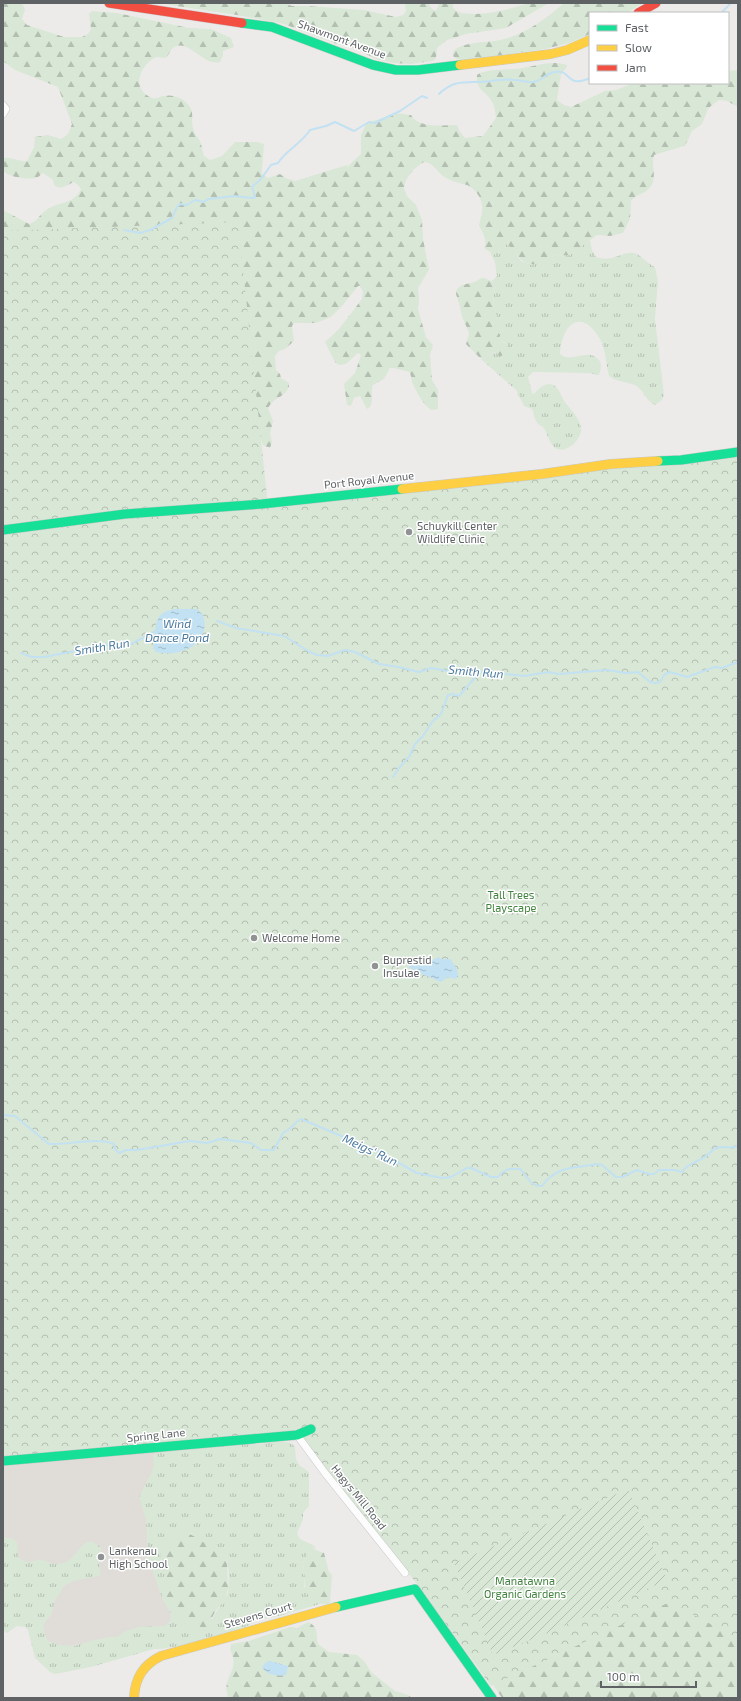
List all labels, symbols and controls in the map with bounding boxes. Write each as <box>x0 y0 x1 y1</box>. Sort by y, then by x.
legend <box>589 12 729 84</box>
street label: Shawmont Avenue <box>296 16 388 61</box>
text: Fast <box>625 20 649 34</box>
text: Slow <box>625 40 652 54</box>
text: Jam <box>625 60 646 74</box>
street label: Port Royal Avenue <box>323 468 415 491</box>
place label: Schuykill Center Wildlife Clinic <box>417 519 498 545</box>
marker: Schuykill Center Wildlife Clinic <box>404 527 414 537</box>
water label: Wind Dance Pond <box>145 616 209 644</box>
water label: Smith Run <box>73 635 130 657</box>
water label: Smith Run <box>448 662 504 680</box>
park label: Tall Trees Playscape <box>486 888 537 914</box>
place label: Welcome Home <box>262 931 340 944</box>
marker: Welcome Home <box>249 933 259 943</box>
place label: Buprestid Insulae <box>383 953 431 979</box>
marker: Buprestid Insulae <box>370 961 380 971</box>
water label: Meigs' Run <box>341 1130 400 1168</box>
street label: Spring Lane <box>126 1425 186 1444</box>
street label: Hagys Mill Road <box>329 1462 390 1532</box>
place label: Lankenau High School <box>109 1544 168 1570</box>
marker: Lankenau High School <box>96 1552 106 1562</box>
park label: Manatawna Organic Gardens <box>484 1574 567 1600</box>
street label: Stevens Court <box>223 1599 293 1630</box>
scale bar <box>601 1663 696 1689</box>
text: 100 m <box>607 1669 639 1683</box>

